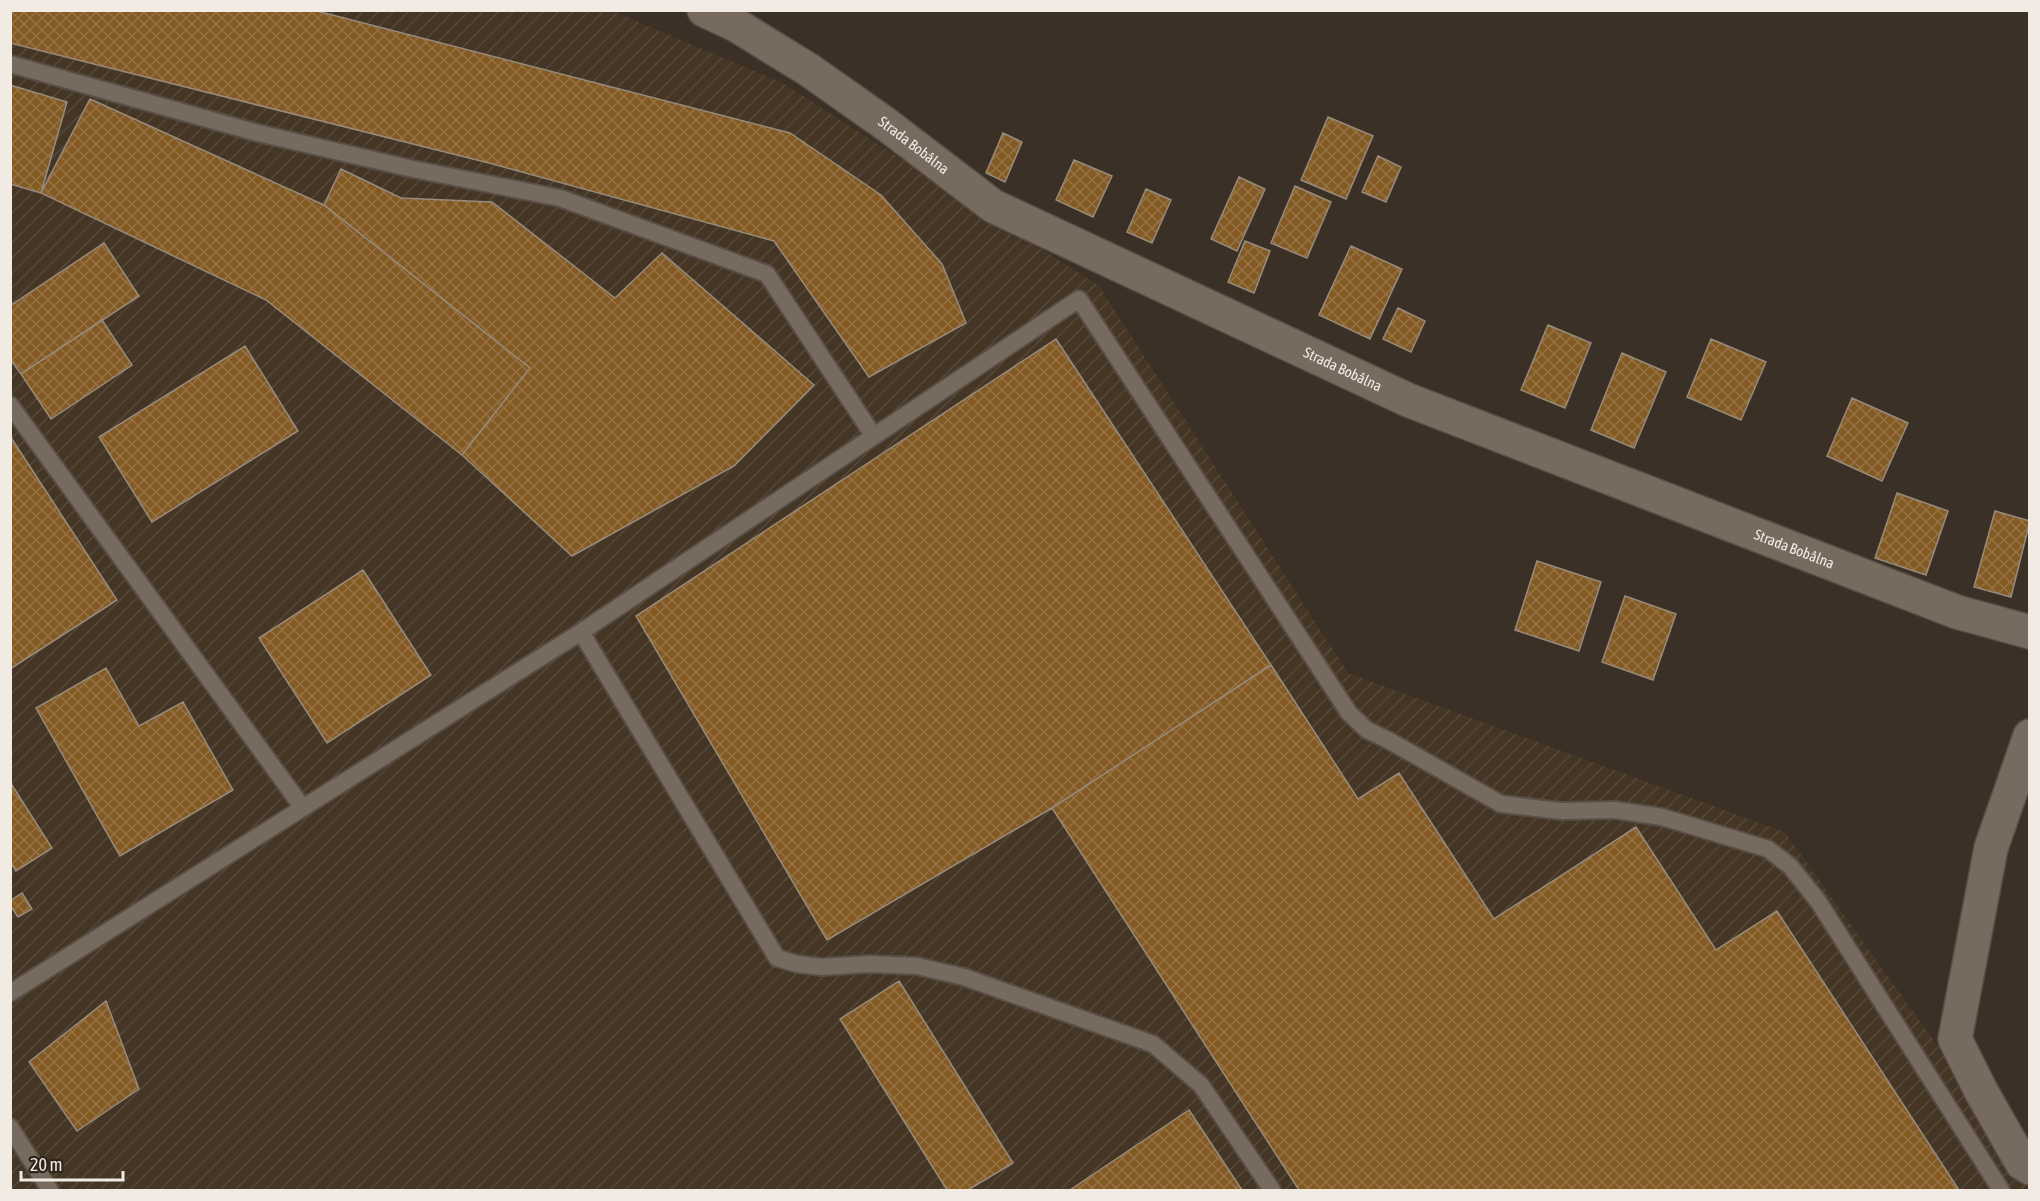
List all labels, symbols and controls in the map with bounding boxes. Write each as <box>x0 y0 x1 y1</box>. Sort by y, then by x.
street label: Strada Bobâlna <box>875 113 953 177</box>
street label: Strada Bobâlna <box>1301 343 1385 395</box>
street label: Strada Bobâlna <box>1752 526 1837 572</box>
scale bar <box>21 1144 123 1182</box>
text: 20 m <box>30 1154 62 1175</box>

